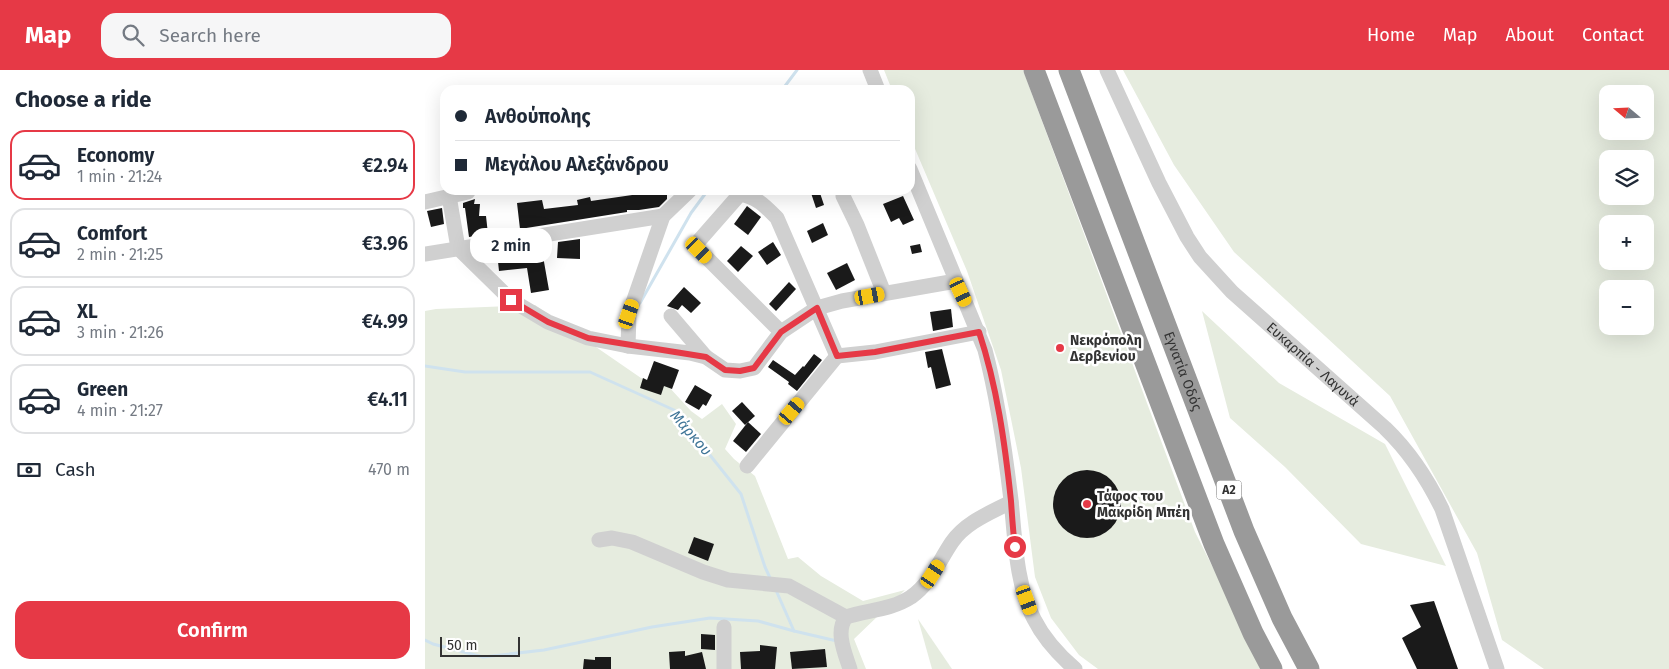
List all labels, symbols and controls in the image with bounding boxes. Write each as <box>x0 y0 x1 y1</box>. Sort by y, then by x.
search box <box>101 13 451 58</box>
text: Map <box>25 21 71 49</box>
icon: search <box>119 21 147 49</box>
text: Search here <box>159 24 261 47</box>
text: Home <box>1367 24 1415 46</box>
text: Map <box>1443 24 1477 46</box>
text: About <box>1505 24 1554 46</box>
text: Contact <box>1582 24 1644 46</box>
north arrow <box>1599 85 1654 140</box>
map controls <box>1599 85 1654 335</box>
text: Choose a ride <box>15 86 151 113</box>
text: Ανθούπολης <box>485 105 591 128</box>
icon: car <box>17 143 62 188</box>
text: Economy <box>77 144 154 167</box>
button: layers <box>1599 150 1654 205</box>
text: Μεγάλου Αλεξάνδρου <box>485 153 669 176</box>
text: €2.94 <box>362 154 408 177</box>
text: 1 min · 21:24 <box>77 167 162 186</box>
button: + <box>1599 215 1654 270</box>
icon: car <box>17 221 62 266</box>
text: Comfort <box>77 222 147 245</box>
callout: 2 min <box>470 228 552 262</box>
text: €3.96 <box>362 232 408 255</box>
car <box>683 234 714 266</box>
text: 2 min <box>491 236 531 255</box>
text: 2 min · 21:25 <box>77 245 163 264</box>
car <box>947 275 974 309</box>
button: − <box>1599 280 1654 335</box>
car <box>853 286 886 306</box>
route end <box>500 289 522 311</box>
car <box>617 297 640 331</box>
icon: car <box>17 299 62 344</box>
text: XL <box>77 300 98 323</box>
text: €4.99 <box>362 310 408 333</box>
street label: Ευκαρπία - Λαγυνά <box>1263 319 1363 410</box>
text: 3 min · 21:26 <box>77 323 164 342</box>
street label: Εγνατία Οδός <box>1160 329 1206 414</box>
place label: Νεκρόπολη Δερβενίου <box>1069 332 1142 365</box>
marker: Νεκρόπολη Δερβενίου <box>1054 342 1066 354</box>
icon: car <box>17 377 62 422</box>
text: Green <box>77 378 128 401</box>
text: €4.11 <box>367 388 408 411</box>
car <box>776 395 807 427</box>
text: 4 min · 21:27 <box>77 401 163 420</box>
water label: Μάρκου <box>666 407 716 459</box>
icon: cash <box>15 456 43 484</box>
text: Cash <box>55 458 96 481</box>
text: 470 m <box>368 460 410 479</box>
road number: Α2 <box>1217 480 1241 500</box>
place label: Τάφος του Μακρίδη Μπέη <box>1097 488 1190 521</box>
marker: Τάφος του Μακρίδη Μπέη <box>1081 498 1093 510</box>
route start <box>1004 536 1026 558</box>
car <box>918 557 947 591</box>
car <box>1014 583 1039 617</box>
button: Confirm <box>15 601 410 659</box>
scale bar <box>440 634 520 657</box>
text: 50 m <box>447 637 478 654</box>

